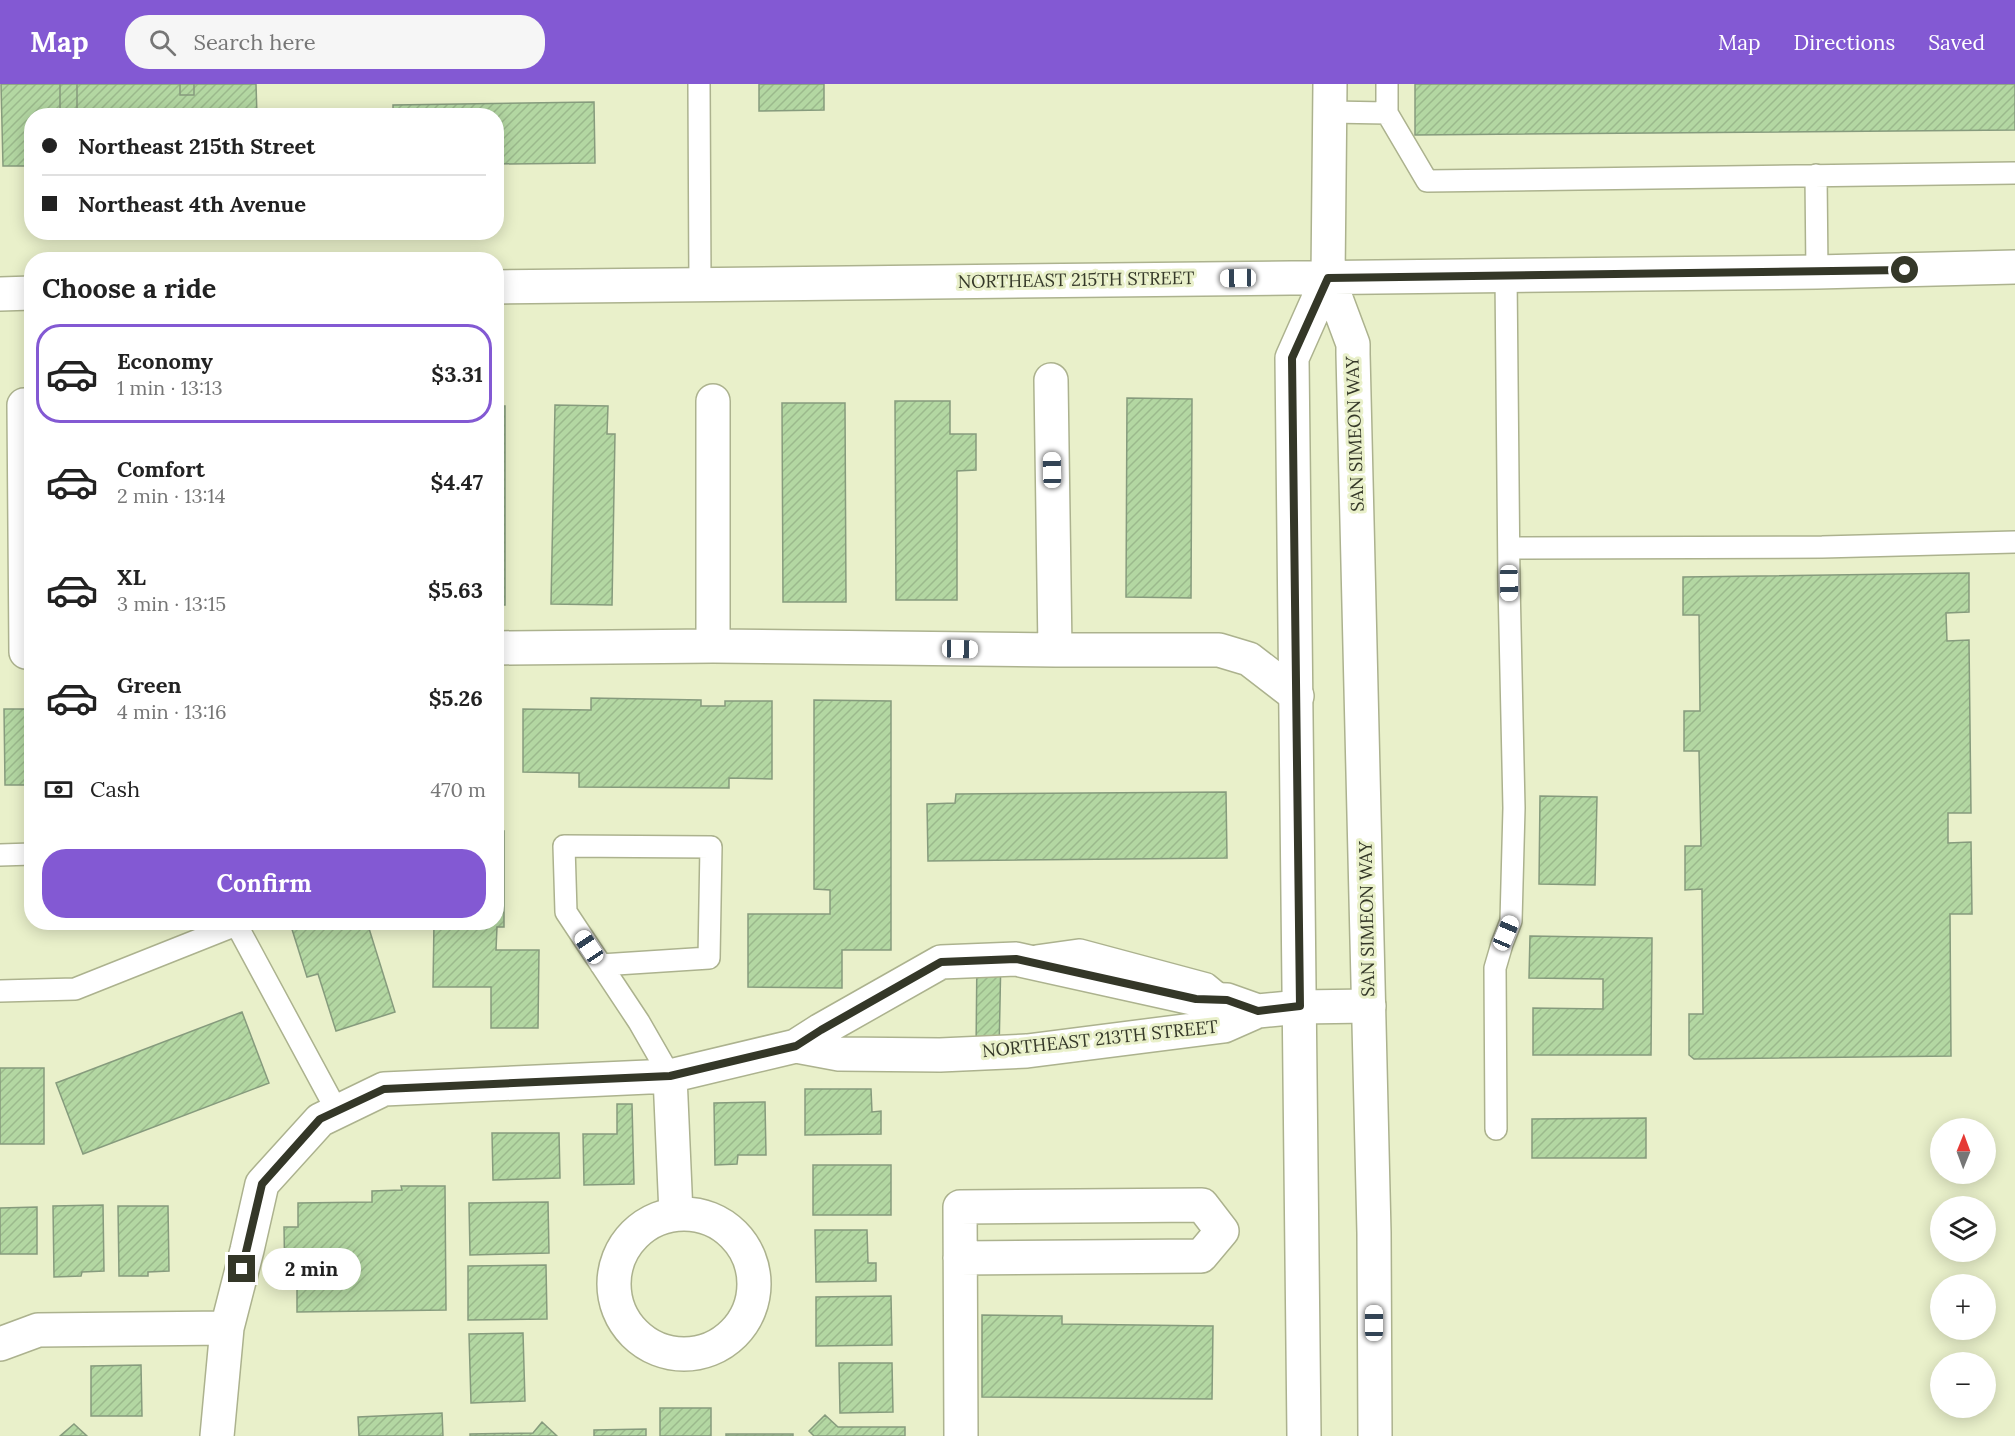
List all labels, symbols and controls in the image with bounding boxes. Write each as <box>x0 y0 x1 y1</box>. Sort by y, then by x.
search box <box>125 15 545 69</box>
text: Map <box>30 24 89 60</box>
icon: search <box>146 26 179 59</box>
text: Search here <box>194 28 316 56</box>
text: Map <box>1718 29 1761 56</box>
text: Directions <box>1794 29 1895 56</box>
text: Saved <box>1928 29 1985 56</box>
text: Northeast 215th Street <box>78 132 315 160</box>
text: Northeast 4th Avenue <box>78 190 306 218</box>
route start <box>1891 256 1918 283</box>
street label: NORTHEAST 215TH STREET <box>957 266 1195 293</box>
car <box>1220 269 1256 287</box>
text: Choose a ride <box>42 271 216 305</box>
icon: car <box>45 347 99 401</box>
text: Economy <box>117 347 213 375</box>
street label: SAN SIMEON WAY <box>1340 355 1369 512</box>
text: $3.31 <box>431 360 483 388</box>
text: 1 min · 13:13 <box>117 375 223 400</box>
car <box>1043 452 1061 488</box>
icon: car <box>45 455 99 509</box>
text: Comfort <box>117 455 205 483</box>
text: $4.47 <box>431 468 483 496</box>
text: 2 min · 13:14 <box>117 483 226 508</box>
icon: car <box>45 563 99 617</box>
text: XL <box>117 563 146 591</box>
car <box>1500 565 1518 601</box>
text: $5.63 <box>428 576 483 604</box>
text: 3 min · 13:15 <box>117 591 226 616</box>
car <box>942 640 978 658</box>
icon: car <box>45 671 99 725</box>
text: Green <box>117 671 182 699</box>
text: $5.26 <box>429 684 483 712</box>
text: 4 min · 13:16 <box>117 699 227 724</box>
icon: cash <box>42 773 75 806</box>
text: Cash <box>90 775 140 803</box>
text: 470 m <box>430 777 486 802</box>
street label: SAN SIMEON WAY <box>1354 840 1379 997</box>
button: Confirm <box>42 849 486 918</box>
car <box>1491 913 1521 953</box>
car <box>571 927 607 967</box>
street label: NORTHEAST 213TH STREET <box>981 1015 1219 1062</box>
north arrow <box>1930 1118 1996 1184</box>
map controls <box>1930 1118 1996 1418</box>
button: layers <box>1930 1196 1996 1262</box>
callout: 2 min <box>263 1248 362 1290</box>
route end <box>228 1255 255 1282</box>
text: 2 min <box>285 1256 338 1281</box>
button: + <box>1930 1274 1996 1340</box>
car <box>1365 1305 1383 1341</box>
button: − <box>1930 1352 1996 1418</box>

